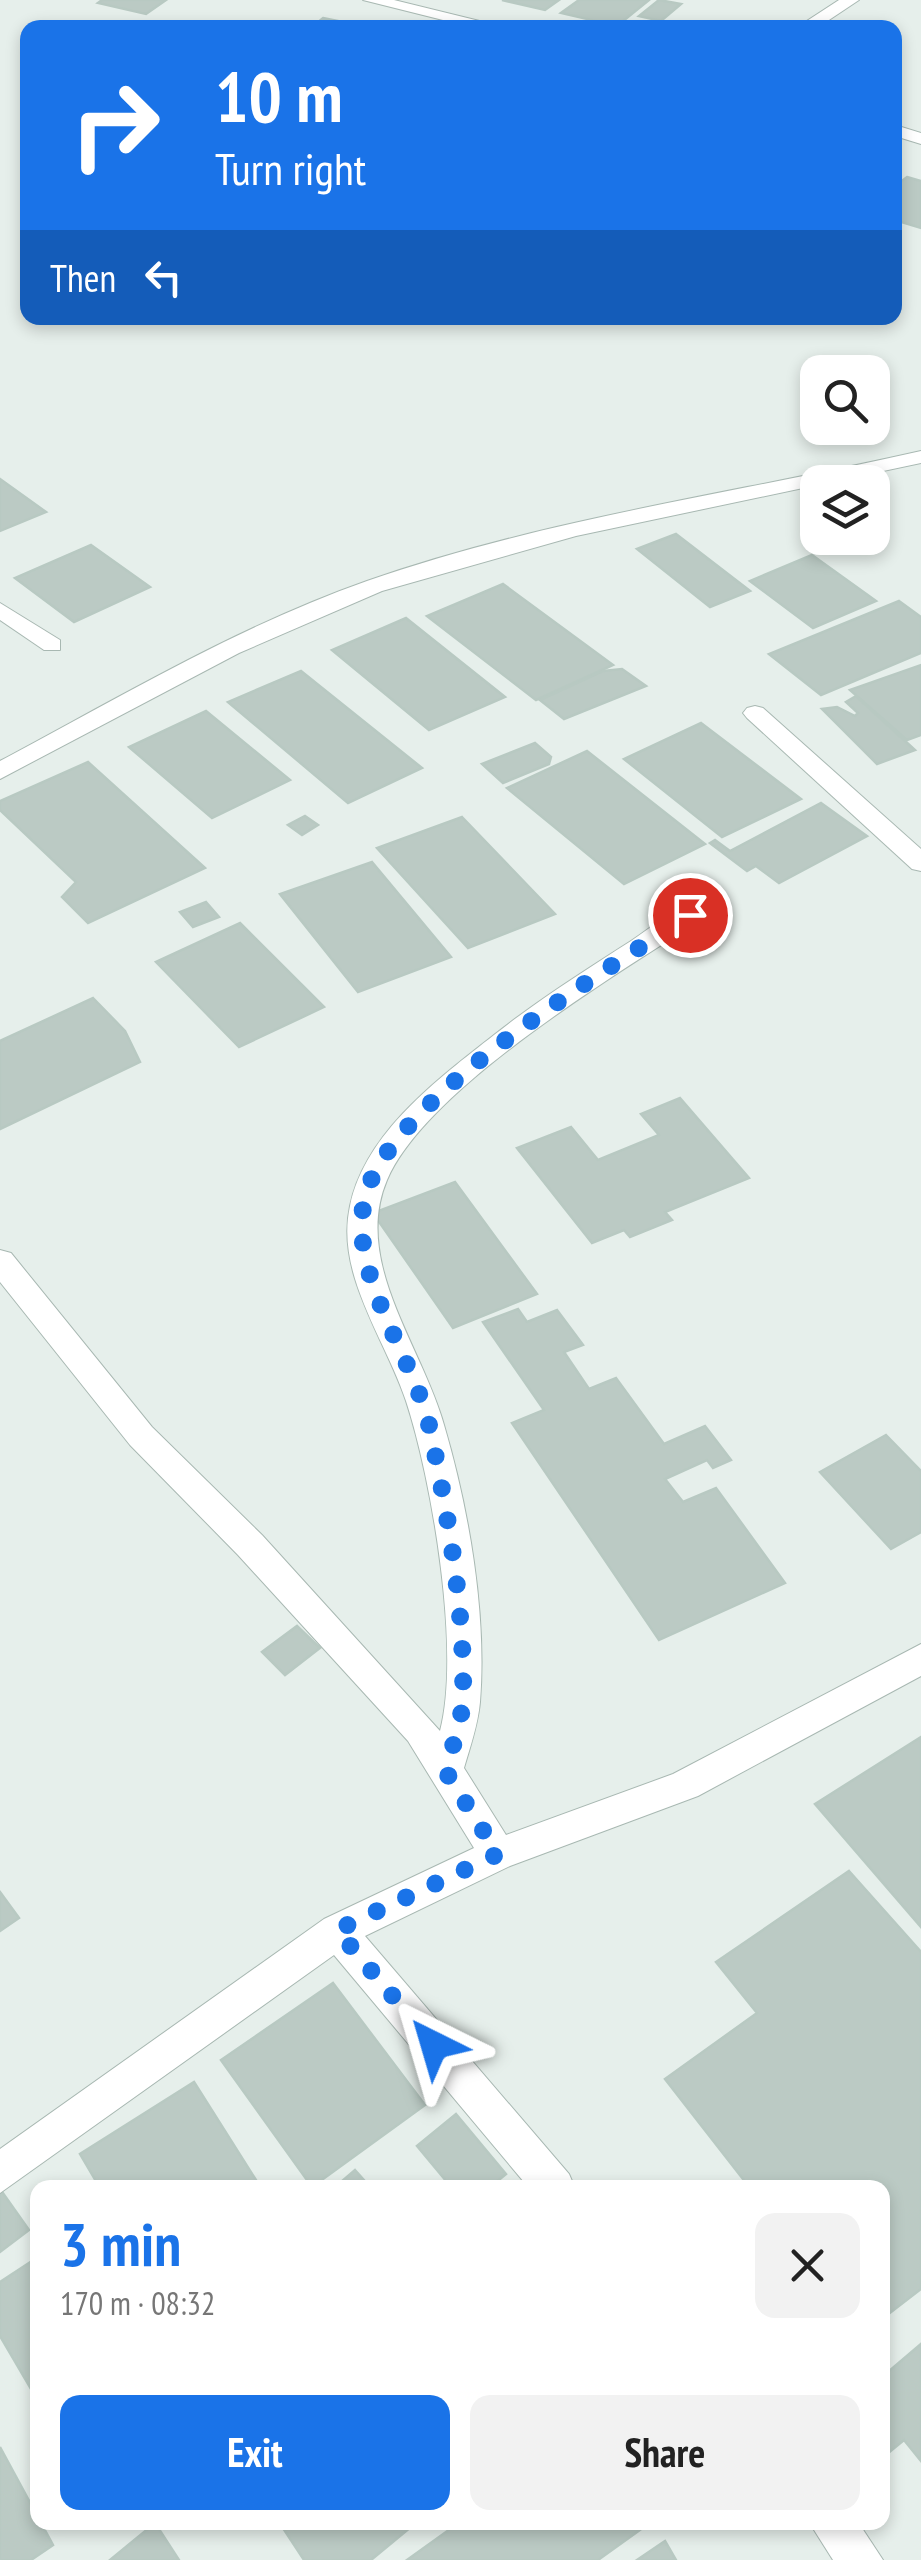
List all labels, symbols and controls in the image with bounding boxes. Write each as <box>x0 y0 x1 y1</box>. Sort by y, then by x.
text: 10 m <box>215 51 343 141</box>
icon: right <box>50 60 180 190</box>
text: Turn right <box>215 139 366 197</box>
icon: left <box>136 250 191 305</box>
text: Then <box>50 253 116 302</box>
map controls <box>800 355 890 555</box>
button: search <box>800 355 890 445</box>
button: layers <box>800 465 890 555</box>
pin <box>648 873 733 958</box>
icon: arrive <box>663 888 718 943</box>
position arrow <box>382 1993 486 2097</box>
text: 3 min <box>60 2205 181 2283</box>
button: close <box>755 2213 860 2318</box>
text: 170 m · 08:32 <box>60 2282 215 2324</box>
button: Exit <box>60 2395 450 2510</box>
button: Share <box>470 2395 860 2510</box>

